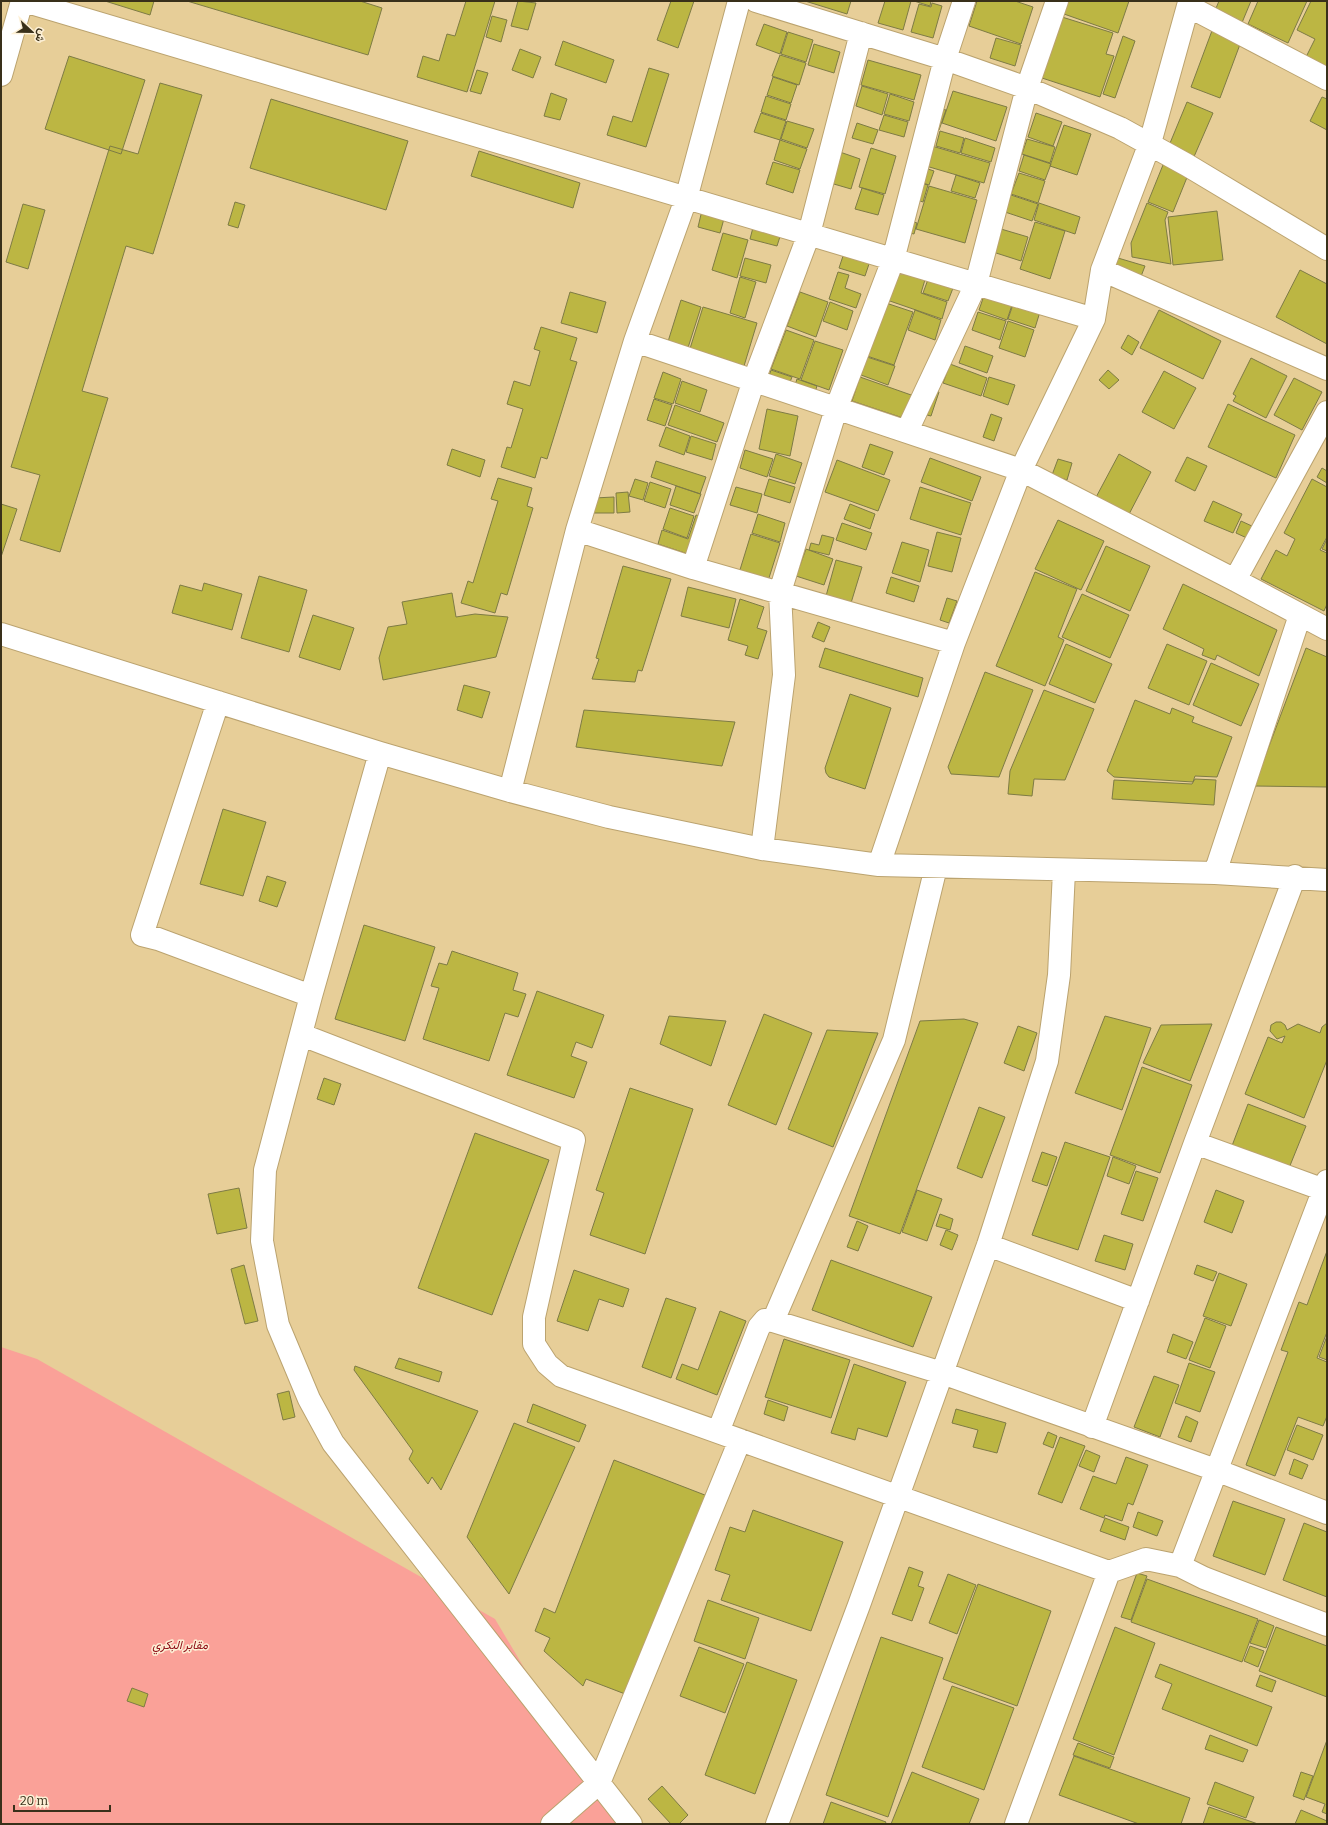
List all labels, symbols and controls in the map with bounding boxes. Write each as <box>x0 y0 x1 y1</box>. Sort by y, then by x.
north arrow <box>12 12 52 52</box>
text: ش <box>32 27 49 44</box>
park label: مقابر البكري <box>152 1638 208 1655</box>
scale bar <box>14 1787 110 1813</box>
text: 20 m <box>20 1794 49 1808</box>

